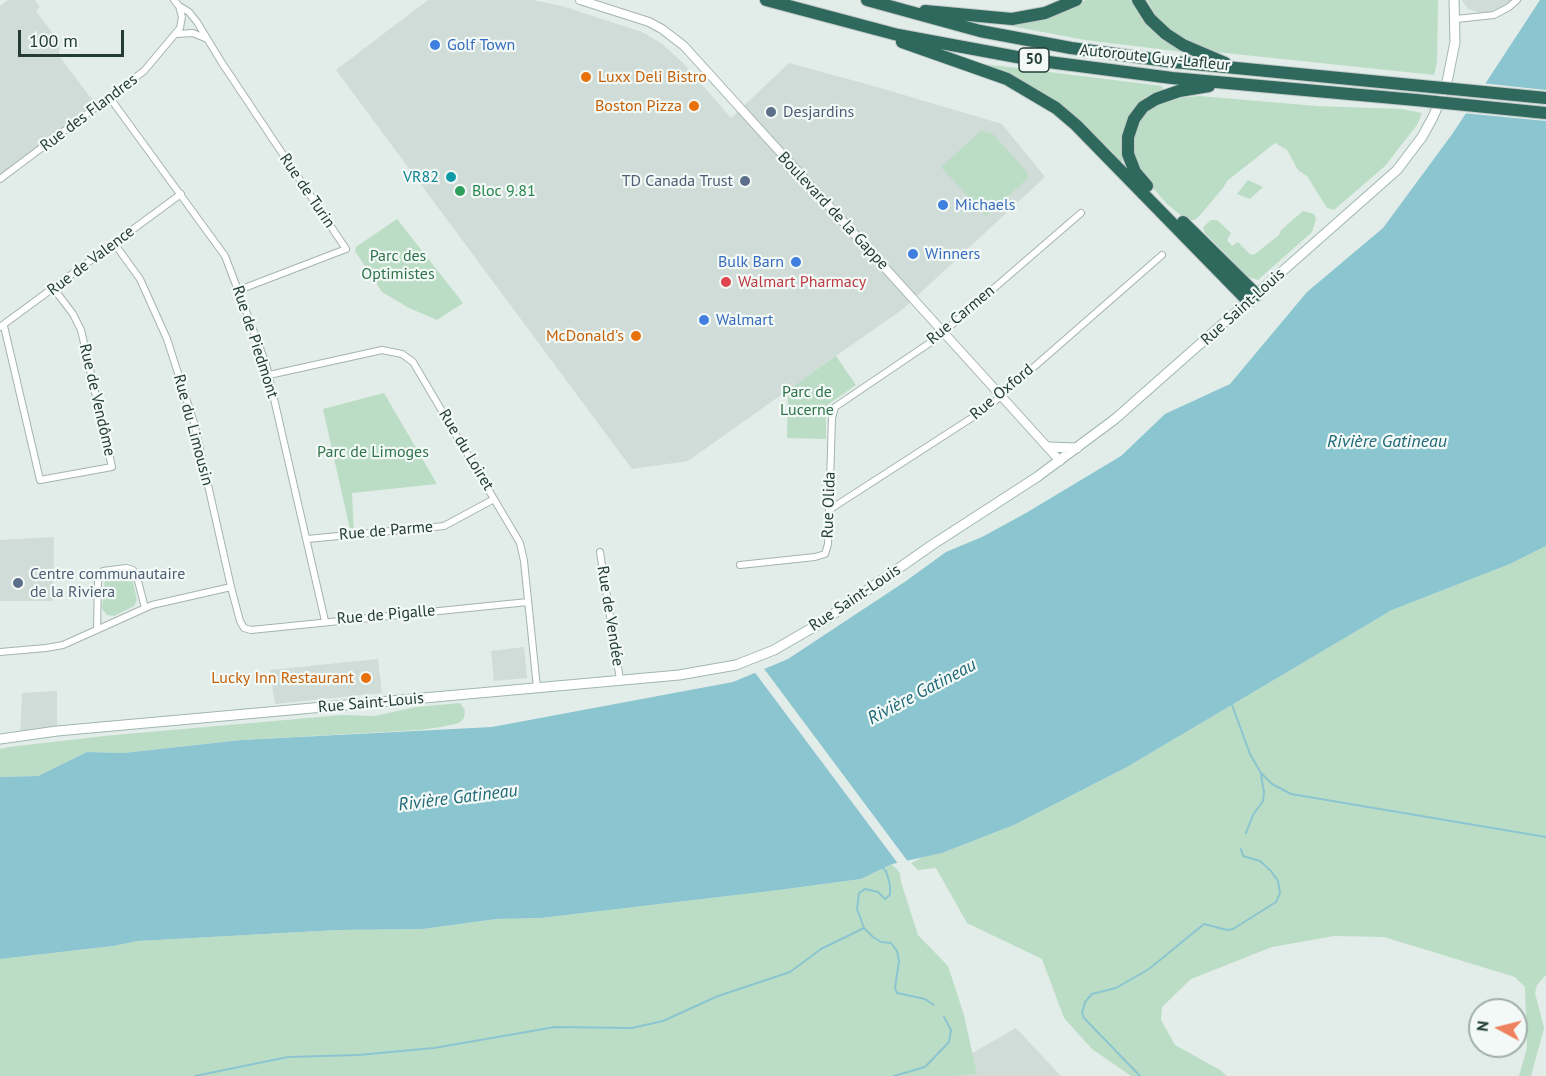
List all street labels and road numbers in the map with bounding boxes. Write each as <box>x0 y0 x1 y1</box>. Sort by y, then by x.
street label: Autoroute Guy-Lafleur <box>1079 41 1231 75</box>
road number: 50 <box>1019 48 1049 72</box>
street label: Rue des Flandres <box>37 70 141 156</box>
street label: Boulevard de la Gappe <box>773 148 893 274</box>
street label: Rue de Turin <box>275 150 339 232</box>
street label: Rue de Valence <box>44 222 138 300</box>
street label: Rue Saint-Louis <box>1197 264 1289 350</box>
street label: Rue Carmen <box>923 281 999 349</box>
street label: Rue de Piedmont <box>228 283 282 401</box>
street label: Rue de Vendôme <box>75 342 119 458</box>
street label: Rue Oxford <box>966 360 1038 424</box>
street label: Rue du Limousin <box>169 372 217 488</box>
street label: Rue du Loiret <box>434 406 498 494</box>
street label: Rue Olida <box>818 471 840 539</box>
street label: Rue de Parme <box>338 517 434 545</box>
street label: Rue Saint-Louis <box>806 560 904 636</box>
street label: Rue de Vendée <box>593 565 627 667</box>
street label: Rue de Pigalle <box>336 601 436 629</box>
street label: Rue Saint-Louis <box>317 689 425 717</box>

